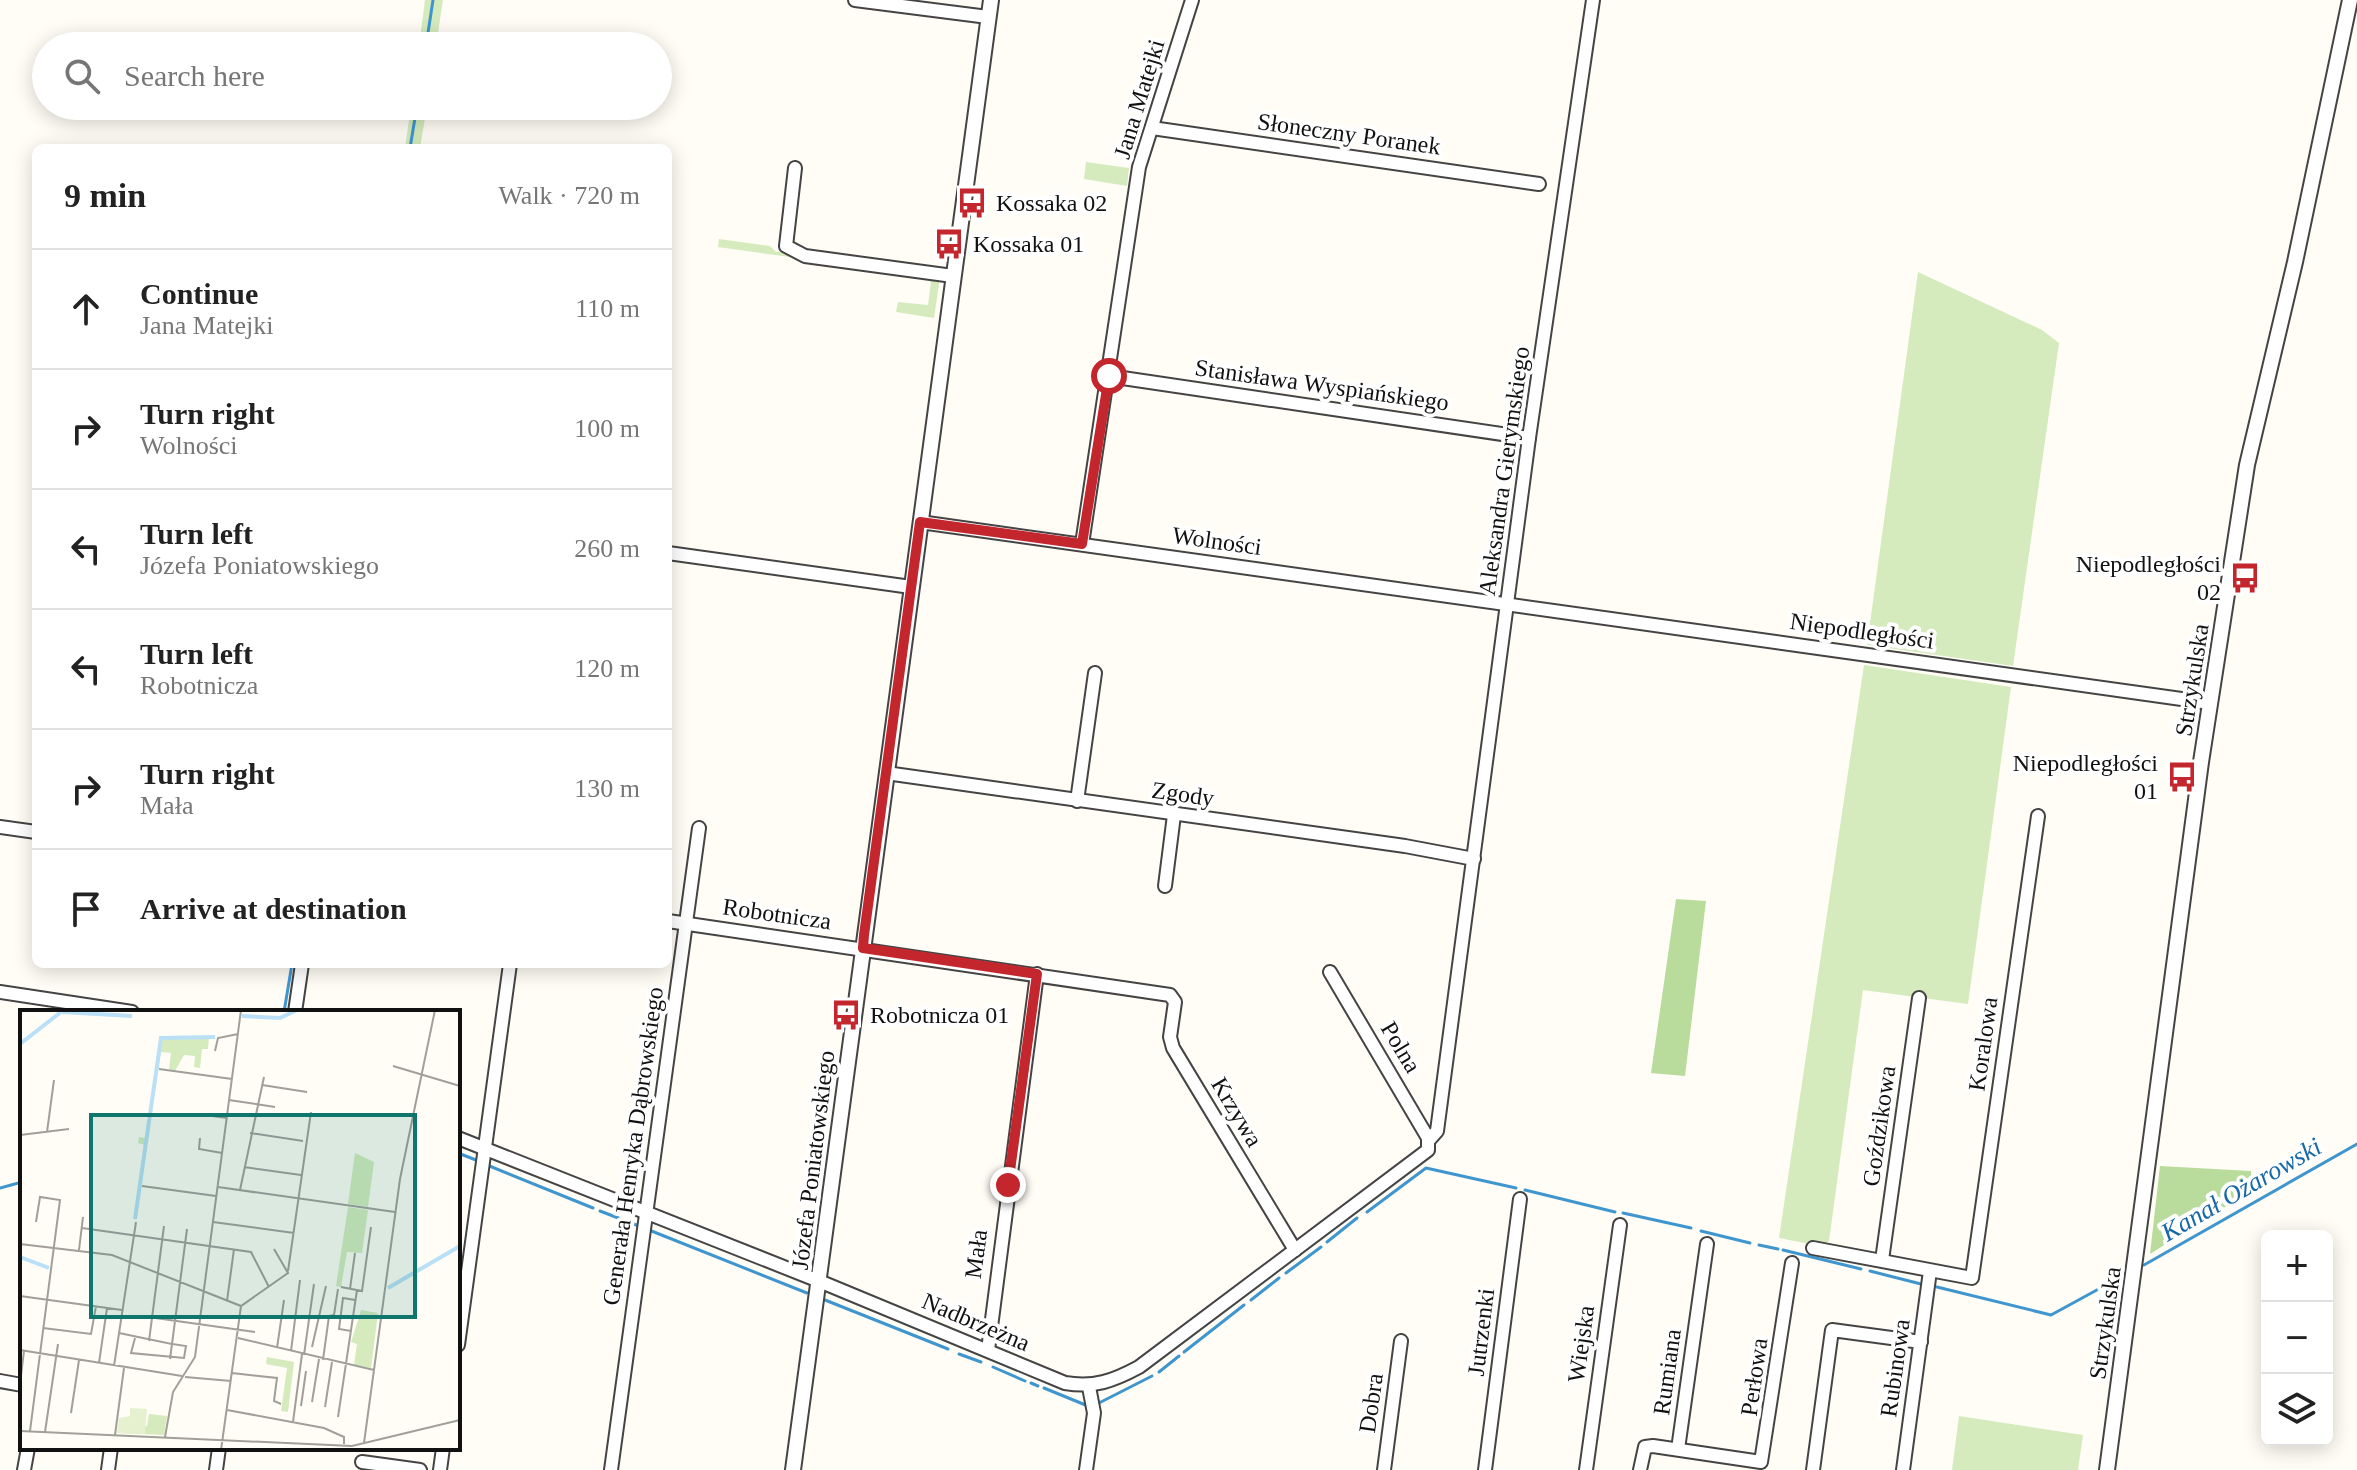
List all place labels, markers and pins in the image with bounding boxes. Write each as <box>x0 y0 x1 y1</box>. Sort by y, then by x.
bus stop icon: Kossaka 02 <box>955 186 989 220</box>
place label: Kossaka 02 <box>996 190 1107 216</box>
bus stop icon: Kossaka 01 <box>932 227 966 261</box>
place label: Kossaka 01 <box>973 231 1084 257</box>
place label: Niepodległości 02 <box>2076 551 2221 605</box>
bus stop icon: Niepodległości 02 <box>2228 561 2262 595</box>
place label: Niepodległości 01 <box>2013 750 2158 804</box>
bus stop icon: Niepodległości 01 <box>2165 760 2199 794</box>
bus stop icon: Robotnicza 01 <box>829 998 863 1032</box>
place label: Robotnicza 01 <box>870 1002 1009 1028</box>

